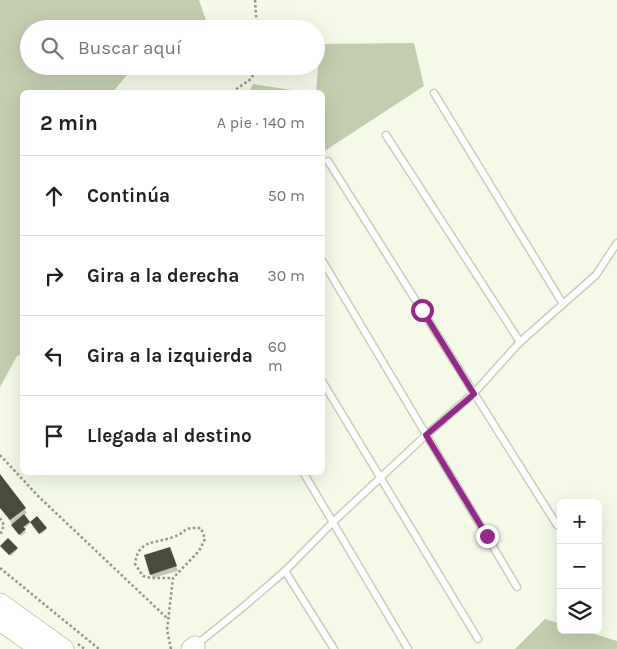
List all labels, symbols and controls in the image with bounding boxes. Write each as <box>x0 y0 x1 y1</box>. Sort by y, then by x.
search box <box>20 20 325 75</box>
icon: search <box>38 34 66 62</box>
text: Buscar aquí <box>78 37 182 59</box>
text: 2 min <box>40 111 98 135</box>
text: A pie · 140 m <box>217 113 305 132</box>
icon: ahead <box>40 182 68 210</box>
text: Continúa <box>87 185 170 207</box>
text: 50 m <box>268 186 305 205</box>
icon: right <box>40 262 68 290</box>
text: Gira a la derecha <box>87 265 239 287</box>
text: 30 m <box>267 266 305 285</box>
route start <box>411 299 434 322</box>
text: 60 m <box>268 337 286 375</box>
icon: left <box>40 342 68 370</box>
text: Gira a la izquierda <box>87 345 253 367</box>
icon: arrive <box>40 422 68 450</box>
text: Llegada al destino <box>87 425 252 447</box>
map controls <box>557 499 602 634</box>
button: + <box>557 499 602 544</box>
route end <box>476 525 499 548</box>
button: − <box>557 544 602 589</box>
button: layers <box>557 589 602 634</box>

